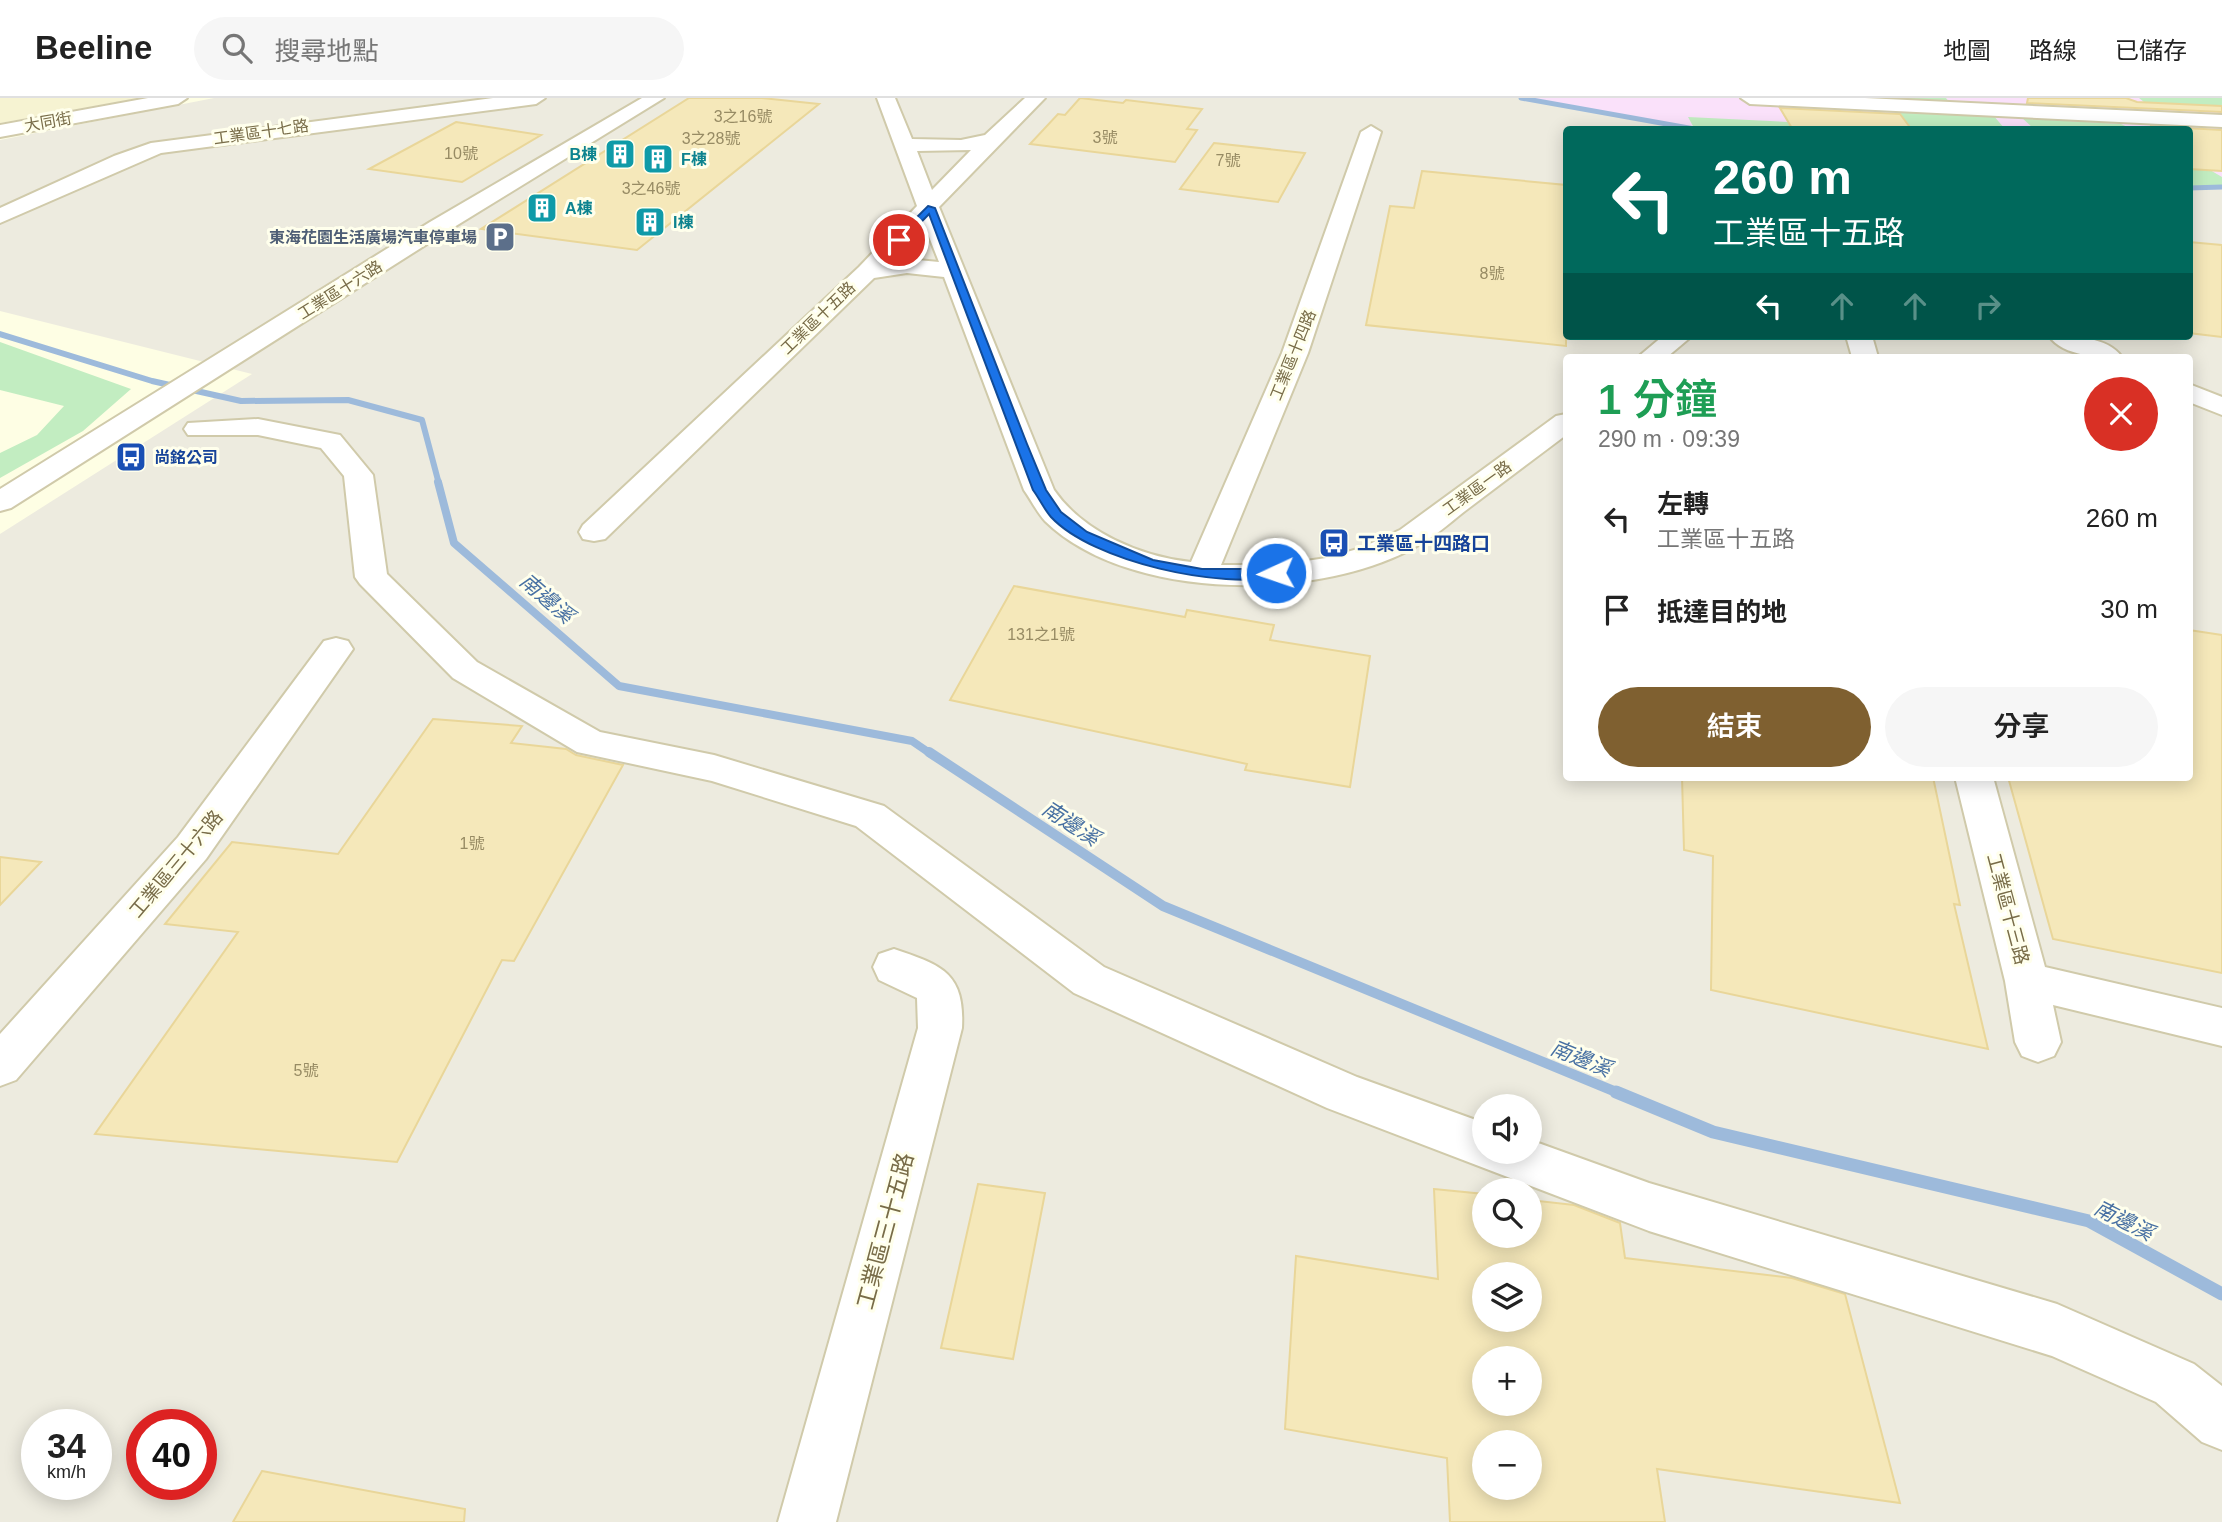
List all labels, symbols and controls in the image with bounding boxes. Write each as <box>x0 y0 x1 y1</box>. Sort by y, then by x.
search box <box>194 17 684 80</box>
text: Beeline <box>35 29 152 66</box>
icon: search <box>218 29 256 67</box>
text: 搜尋地點 <box>274 36 378 66</box>
text: 地圖 <box>1943 37 1991 64</box>
text: 路線 <box>2029 37 2077 64</box>
text: 已儲存 <box>2115 37 2187 64</box>
house number: 3之16號 <box>714 108 772 125</box>
street label: 大同街 <box>23 109 73 135</box>
street label: 工業區十七路 <box>212 117 310 147</box>
house number: 3號 <box>1093 129 1117 146</box>
house number: 3之28號 <box>682 130 740 147</box>
building icon: B棟 <box>603 137 637 171</box>
building icon: F棟 <box>641 142 675 176</box>
house number: 10號 <box>444 145 478 162</box>
place label: B棟 <box>569 145 597 163</box>
place label: F棟 <box>681 150 707 168</box>
text: 260 m <box>1713 150 1852 204</box>
house number: 7號 <box>1216 152 1240 169</box>
icon: left <box>1598 154 1689 245</box>
house number: 3之46號 <box>622 180 680 197</box>
building icon: A棟 <box>525 191 559 225</box>
place label: A棟 <box>565 199 593 217</box>
building icon: I棟 <box>633 205 667 239</box>
pin <box>869 210 929 270</box>
place label: I棟 <box>673 213 693 231</box>
text: 工業區十五路 <box>1713 215 1905 251</box>
parking icon: 東海花園生活廣場汽車停車場 <box>483 220 517 254</box>
icon: arrive <box>880 221 918 259</box>
place label: 東海花園生活廣場汽車停車場 <box>269 229 477 246</box>
street label: 工業區十六路 <box>295 257 385 323</box>
house number: 8號 <box>1480 265 1504 282</box>
street label: 工業區十五路 <box>778 279 858 357</box>
icon: left <box>1750 287 1788 325</box>
icon: ahead <box>1823 287 1861 325</box>
icon: ahead <box>1896 287 1934 325</box>
icon: right <box>1969 287 2007 325</box>
street label: 工業區十四路 <box>1267 307 1319 403</box>
text: 1 分鐘 <box>1598 376 1717 423</box>
button: close <box>2084 377 2158 451</box>
text: 290 m · 09:39 <box>1598 426 1740 452</box>
bus stop icon: 尚銘公司 <box>114 440 148 474</box>
place label: 尚銘公司 <box>154 449 218 466</box>
street label: 工業區一路 <box>1440 458 1514 518</box>
text: 左轉 <box>1657 489 1709 519</box>
icon: left <box>1598 500 1636 538</box>
text: 260 m <box>2086 503 2158 533</box>
bus stop icon: 工業區十四路口 <box>1317 526 1351 560</box>
text: 工業區十五路 <box>1657 526 1795 552</box>
place label: 工業區十四路口 <box>1357 533 1490 554</box>
position arrow <box>1239 536 1313 610</box>
water label: 南邊溪 <box>516 569 581 629</box>
icon: arrive <box>1598 591 1636 629</box>
text: 30 m <box>2100 594 2158 624</box>
text: 抵達目的地 <box>1657 597 1787 627</box>
house number: 131之1號 <box>1007 626 1075 643</box>
button: 結束 <box>1598 687 1871 767</box>
button: 分享 <box>1885 687 2158 767</box>
water label: 南邊溪 <box>1038 796 1106 851</box>
street label: 工業區三十六路 <box>125 806 227 922</box>
house number: 1號 <box>460 835 484 852</box>
street label: 工業區十三路 <box>1983 851 2033 967</box>
water label: 南邊溪 <box>1547 1036 1617 1082</box>
house number: 5號 <box>294 1062 318 1079</box>
map controls <box>1472 1094 1542 1500</box>
button: sound <box>1472 1094 1542 1164</box>
street label: 工業區三十五路 <box>852 1150 918 1312</box>
button: search <box>1472 1178 1542 1248</box>
water label: 南邊溪 <box>2091 1195 2160 1246</box>
button: layers <box>1472 1262 1542 1332</box>
button: + <box>1472 1346 1542 1416</box>
speed limit sign: 40 <box>126 1409 217 1500</box>
text: 34 <box>47 1426 86 1465</box>
button: − <box>1472 1430 1542 1500</box>
text: km/h <box>47 1462 86 1482</box>

